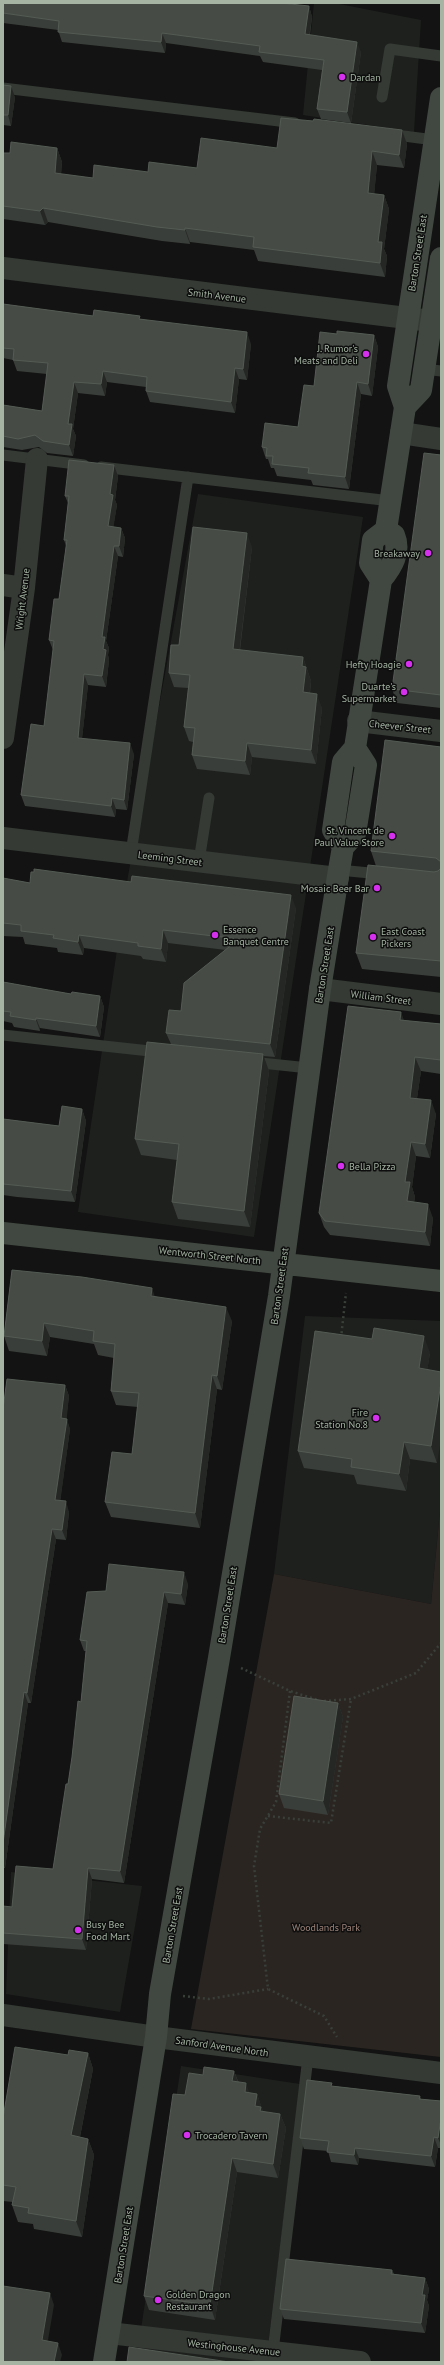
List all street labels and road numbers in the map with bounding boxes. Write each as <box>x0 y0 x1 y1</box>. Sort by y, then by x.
street label: Barton Street East <box>405 213 430 292</box>
street label: Smith Avenue <box>187 285 247 306</box>
street label: Wright Avenue <box>12 568 33 631</box>
street label: Cheever Street <box>368 717 432 736</box>
street label: Leeming Street <box>137 848 203 869</box>
street label: Barton Street East <box>312 925 337 1004</box>
street label: William Street <box>350 987 412 1008</box>
street label: Wentworth Street North <box>158 1244 262 1267</box>
street label: Barton Street East <box>268 1246 291 1325</box>
street label: Barton Street East <box>215 1565 240 1644</box>
street label: Barton Street East <box>159 1885 186 1964</box>
street label: Sanford Avenue North <box>175 2034 269 2059</box>
street label: Barton Street East <box>111 2205 136 2284</box>
street label: Westinghouse Avenue <box>187 2336 281 2359</box>

